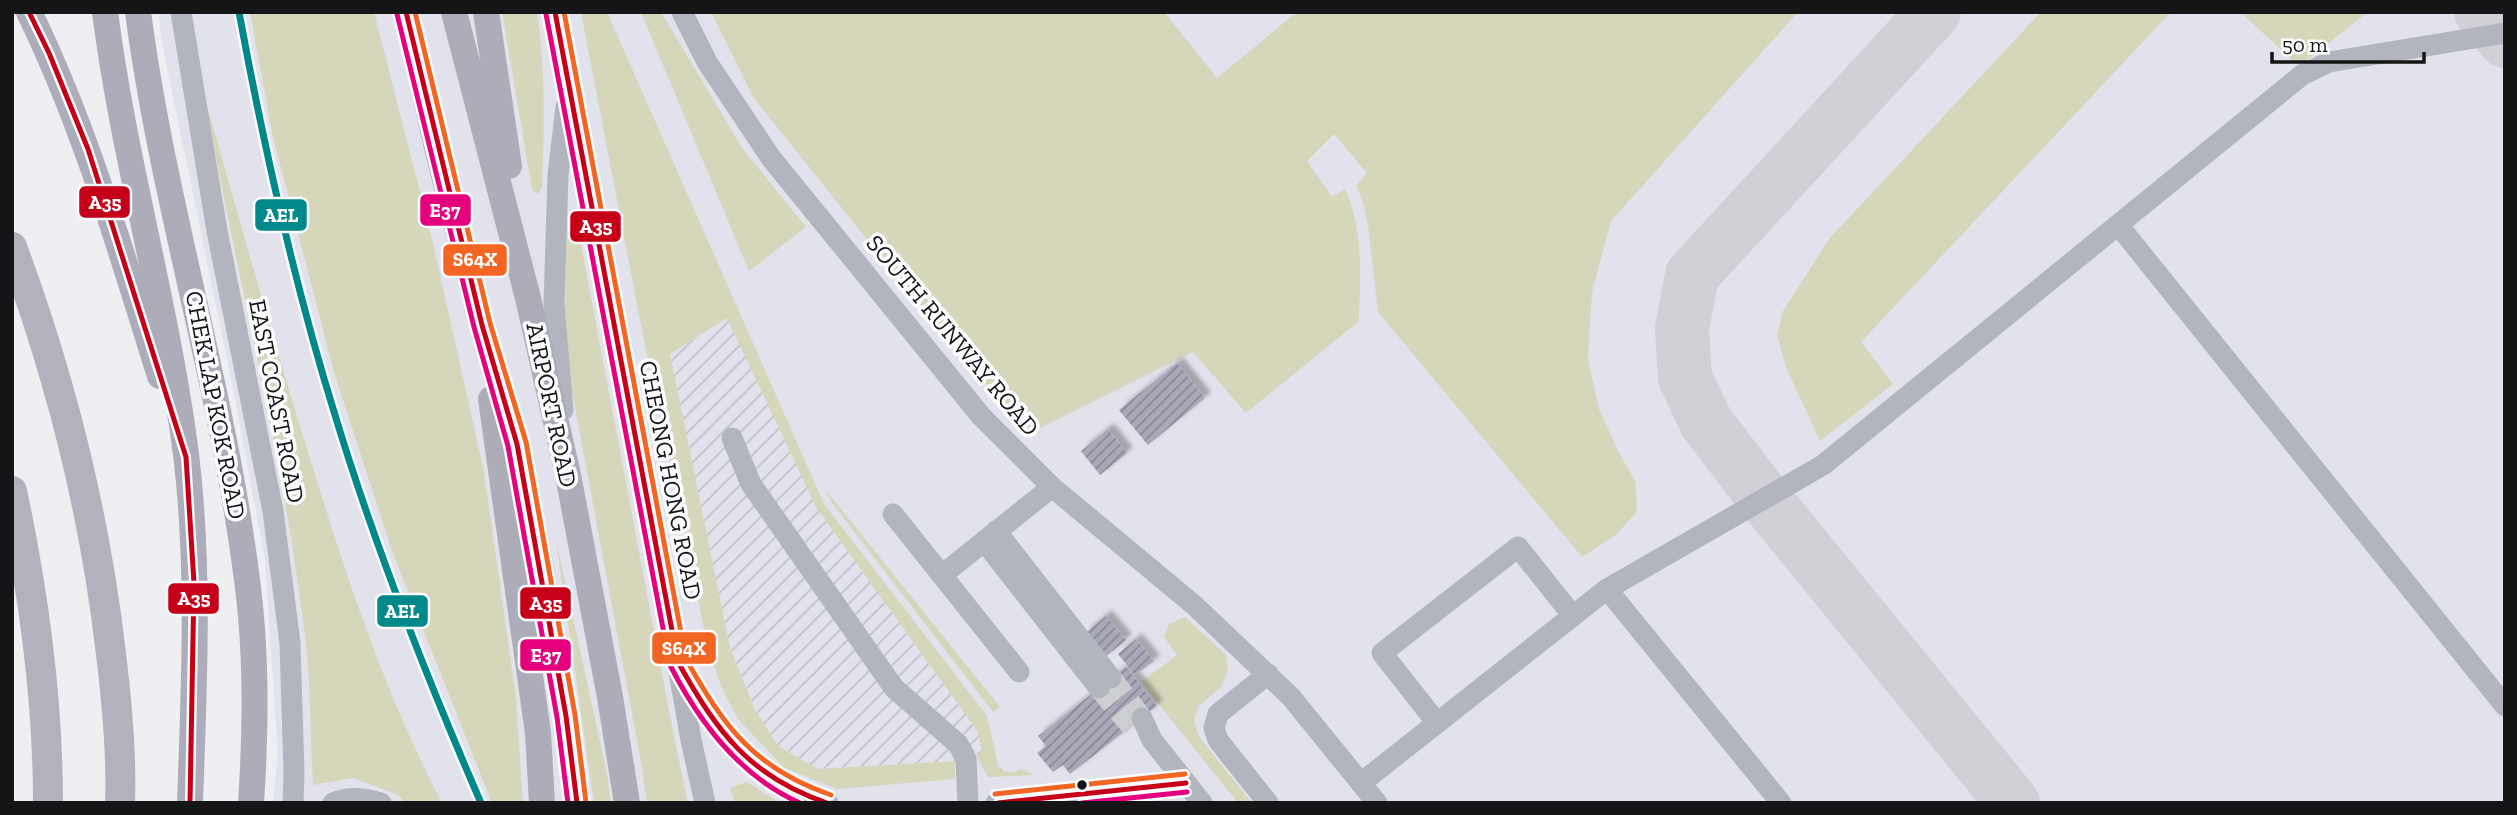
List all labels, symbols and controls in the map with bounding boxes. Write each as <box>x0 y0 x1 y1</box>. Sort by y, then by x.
scale bar <box>2272 21 2424 65</box>
text: 50 m <box>2282 32 2328 57</box>
line badge: A35 <box>78 185 131 219</box>
text: A35 <box>88 191 122 214</box>
line badge: E37 <box>419 193 472 227</box>
line badge: AEL <box>254 198 308 232</box>
text: E37 <box>430 199 461 222</box>
text: AEL <box>264 204 299 227</box>
line badge: A35 <box>569 210 622 243</box>
text: A35 <box>579 215 613 238</box>
street label: SOUTH RUNWAY ROAD <box>861 229 1045 441</box>
line badge: S64X <box>442 243 508 277</box>
text: S64X <box>453 248 497 271</box>
street label: CHEK LAP KOK ROAD <box>180 288 252 522</box>
street label: EAST COAST ROAD <box>243 297 311 505</box>
street label: AIRPORT ROAD <box>520 320 584 490</box>
street label: CHEONG HONG ROAD <box>634 358 708 602</box>
line badge: A35 <box>167 582 220 615</box>
line badge: A35 <box>519 586 572 620</box>
text: A35 <box>177 587 211 610</box>
text: A35 <box>529 592 563 615</box>
line badge: AEL <box>376 594 429 628</box>
text: AEL <box>385 600 420 623</box>
line badge: S64X <box>651 631 717 665</box>
text: S64X <box>662 637 706 660</box>
line badge: E37 <box>519 638 572 672</box>
text: E37 <box>531 644 562 667</box>
unlabelled marker <box>1075 778 1089 792</box>

